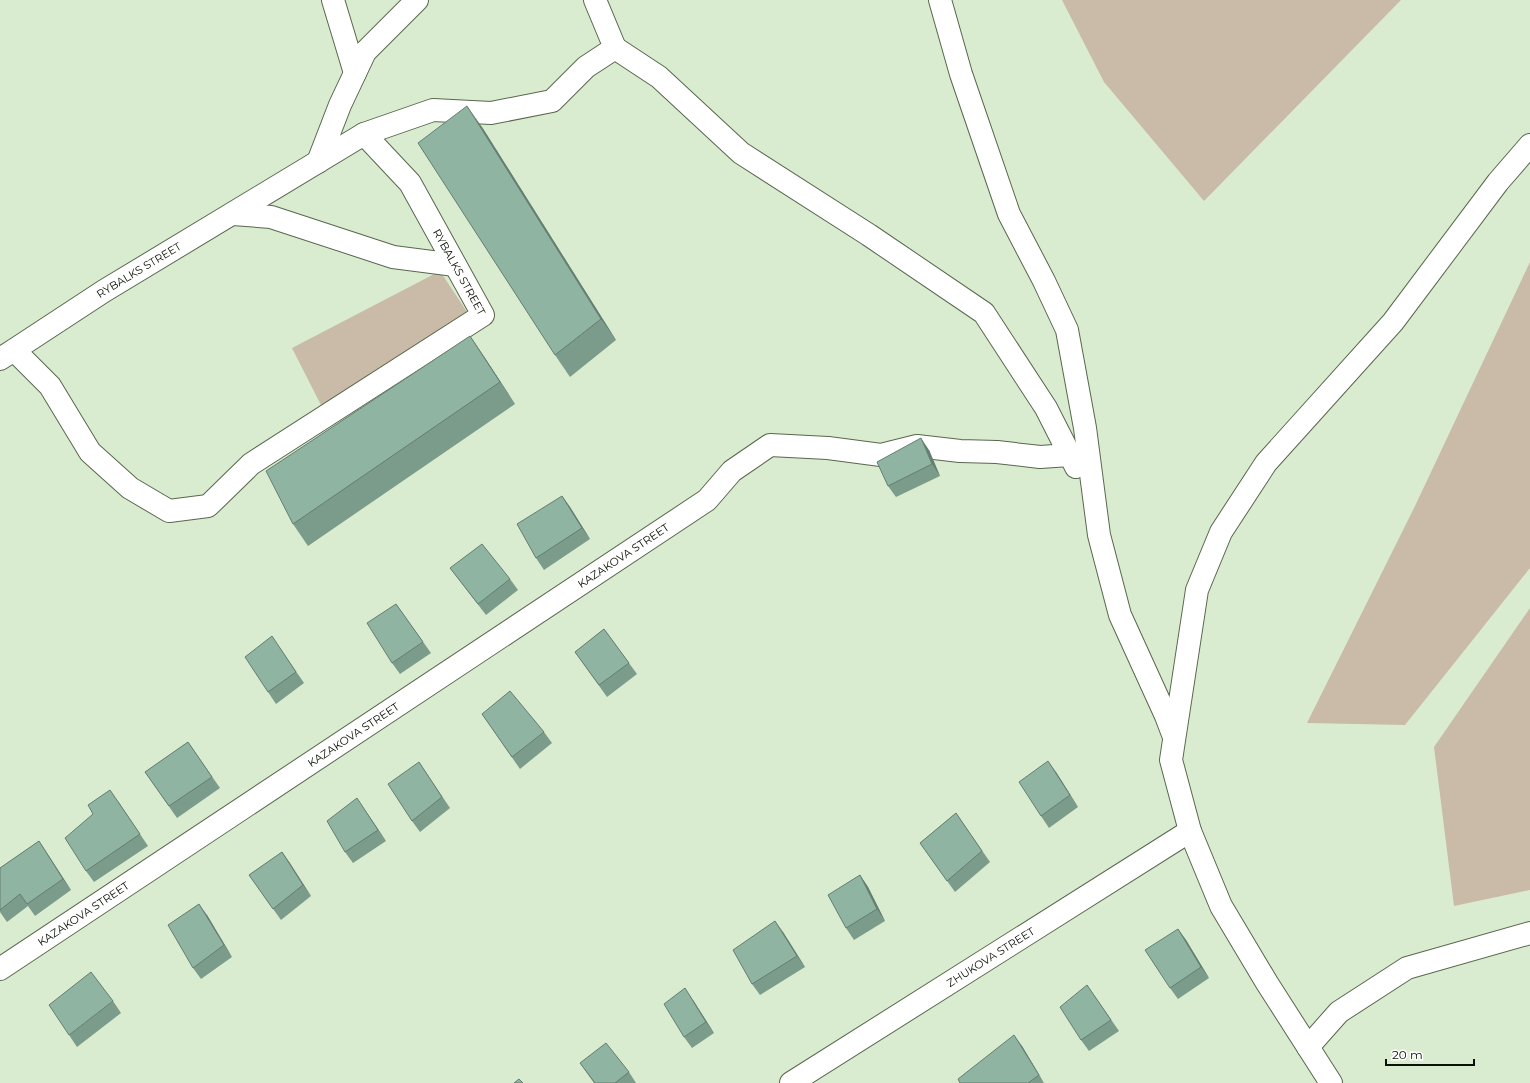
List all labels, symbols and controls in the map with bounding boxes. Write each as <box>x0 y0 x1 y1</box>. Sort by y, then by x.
street label: RYBALKS STREET <box>430 226 489 318</box>
street label: RYBALKS STREET <box>94 239 184 301</box>
street label: KAZAKOVA STREET <box>575 520 672 591</box>
street label: KAZAKOVA STREET <box>305 699 402 770</box>
street label: KAZAKOVA STREET <box>35 878 132 949</box>
street label: ZHUKOVA STREET <box>944 924 1038 990</box>
scale bar <box>1386 1041 1474 1067</box>
text: 20 m <box>1392 1047 1423 1062</box>

